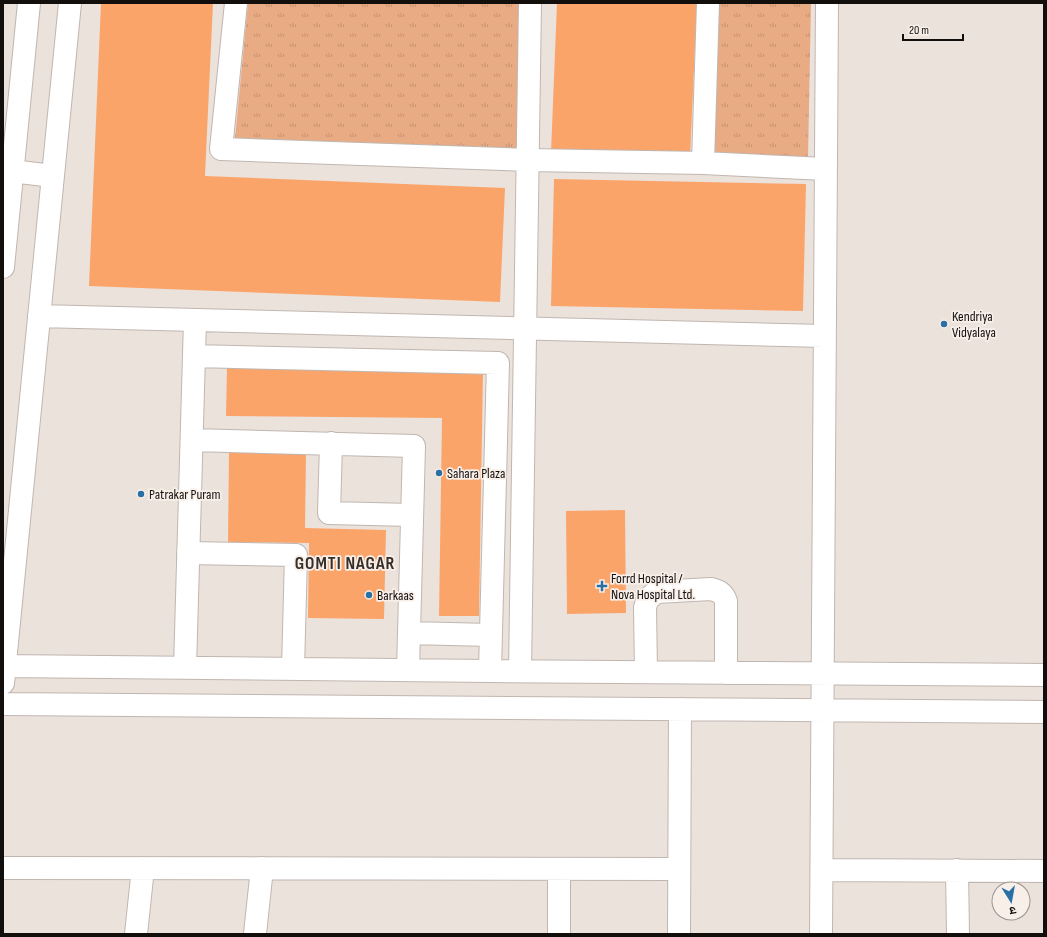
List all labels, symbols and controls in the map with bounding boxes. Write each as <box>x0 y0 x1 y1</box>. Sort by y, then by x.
scale bar <box>903 16 963 42</box>
text: 20 m <box>909 23 929 38</box>
place label: Kendriya Vidyalaya <box>952 308 996 341</box>
marker: Kendriya Vidyalaya <box>939 319 949 329</box>
place label: Sahara Plaza <box>447 465 506 482</box>
marker: Sahara Plaza <box>434 468 444 478</box>
place label: Patrakar Puram <box>149 486 220 503</box>
marker: Patrakar Puram <box>136 489 146 499</box>
district label: GOMTI NAGAR <box>295 553 395 574</box>
place label: Forrd Hospital / Nova Hospital Ltd. <box>611 570 695 603</box>
marker: Forrd Hospital / Nova Hospital Ltd. <box>596 580 608 592</box>
place label: Barkaas <box>377 587 414 604</box>
marker: Barkaas <box>364 590 374 600</box>
north arrow <box>991 881 1031 921</box>
text: उ <box>1008 903 1017 917</box>

